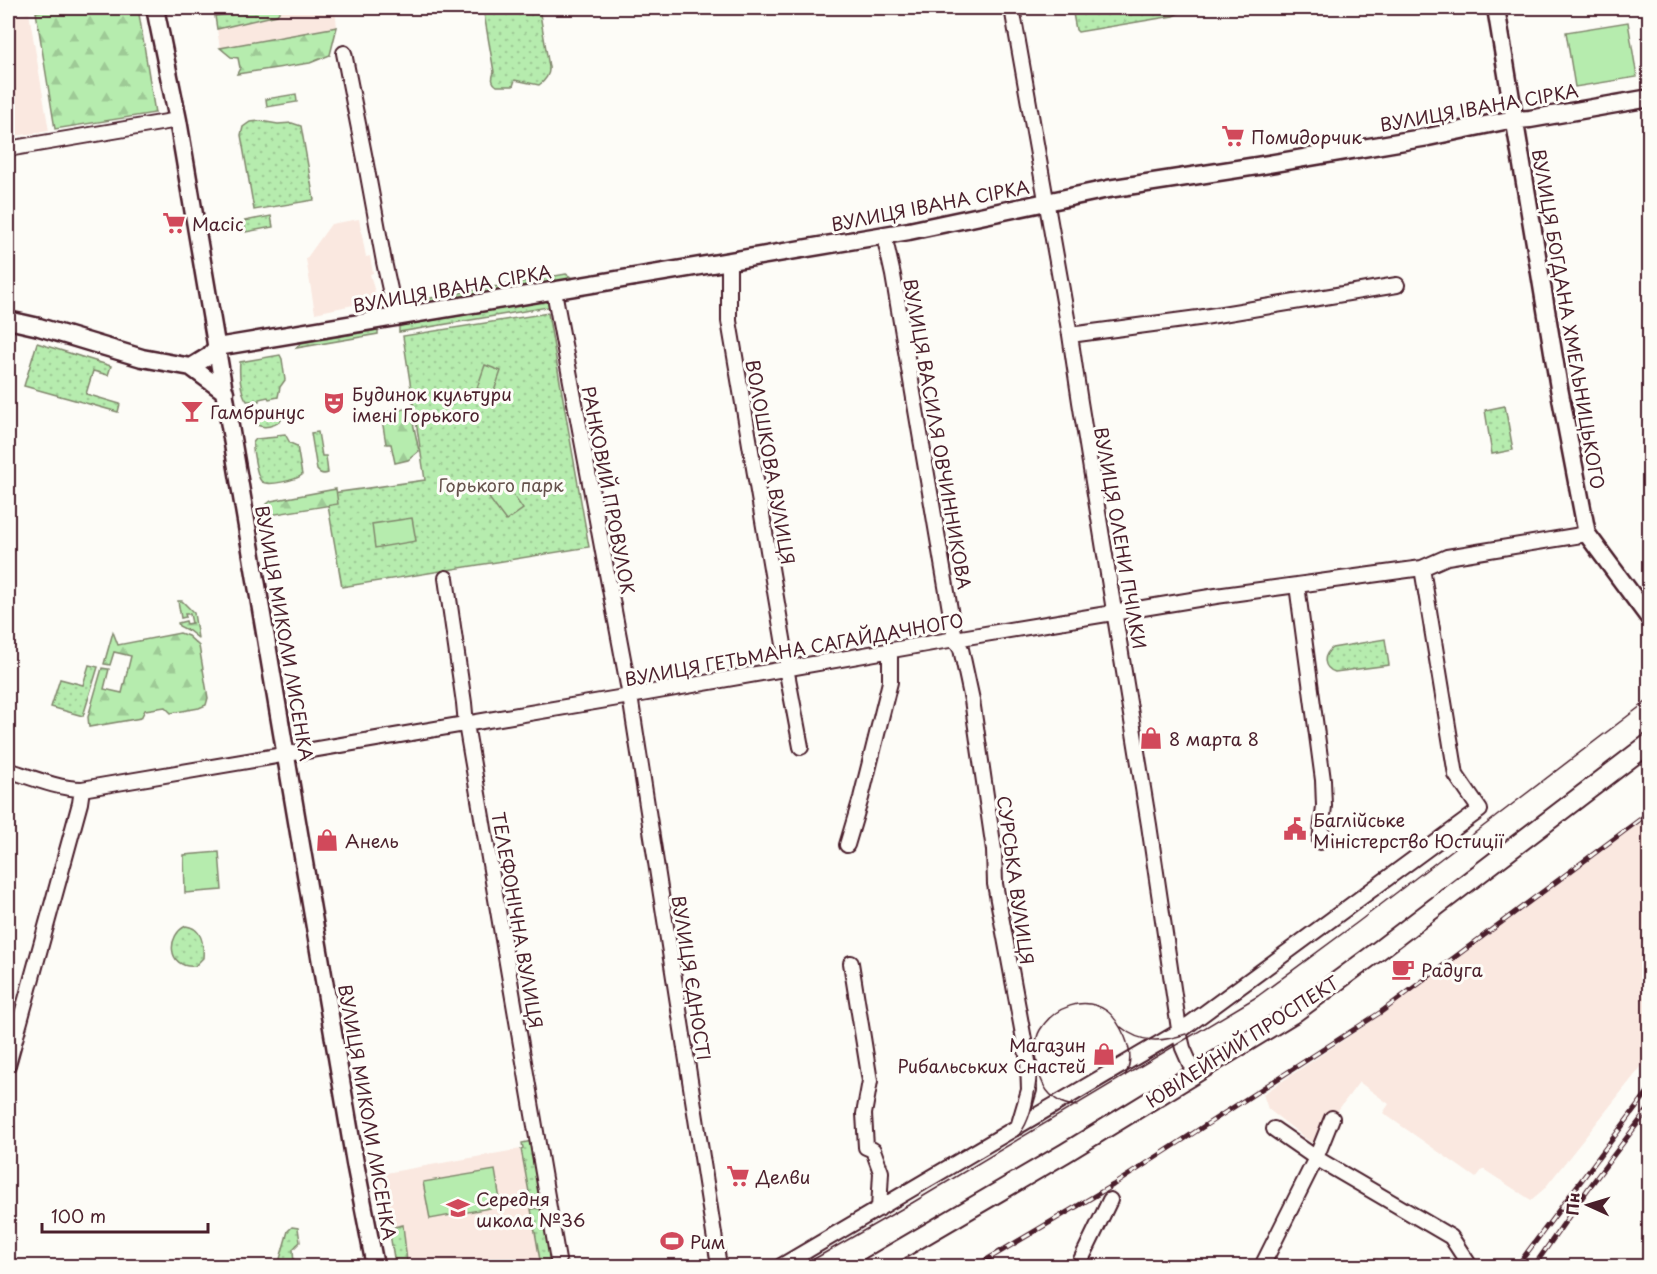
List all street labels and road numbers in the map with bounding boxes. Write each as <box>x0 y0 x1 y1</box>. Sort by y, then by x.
street label: ВУЛИЦЯ ІВАНА СІРКА <box>1378 76 1581 138</box>
street label: ВУЛИЦЯ БОГДАНА ХМЕЛЬНИЦЬКОГО <box>1526 147 1612 491</box>
street label: ВУЛИЦЯ ІВАНА СІРКА <box>829 173 1032 237</box>
street label: ВУЛИЦЯ ІВАНА СІРКА <box>351 257 554 319</box>
street label: ВУЛИЦЯ ВАСИЛЯ ОВЧИННИКОВА <box>897 277 979 591</box>
street label: ВОЛОШКОВА ВУЛИЦЯ <box>740 357 802 567</box>
street label: РАНКОВИЙ ПРОВУЛОК <box>576 384 642 596</box>
street label: ВУЛИЦЯ ОЛЕНИ ПЧІЛКИ <box>1088 425 1154 651</box>
street label: ВУЛИЦЯ МИКОЛИ ЛИСЕНКА <box>249 503 321 763</box>
street label: ВУЛИЦЯ ГЕТЬМАНА САГАЙДАЧНОГО <box>622 606 966 692</box>
street label: СУРСЬКА ВУЛИЦЯ <box>991 794 1041 966</box>
street label: ТЕЛЕФОНІЧНА ВУЛИЦЯ <box>486 810 550 1030</box>
street label: ВУЛИЦЯ ЄДНОСТІ <box>666 894 718 1062</box>
street label: ЮВІЛЕЙНИЙ ПРОСПЕКТ <box>1140 968 1344 1114</box>
street label: ВУЛИЦЯ МИКОЛИ ЛИСЕНКА <box>332 982 404 1242</box>

